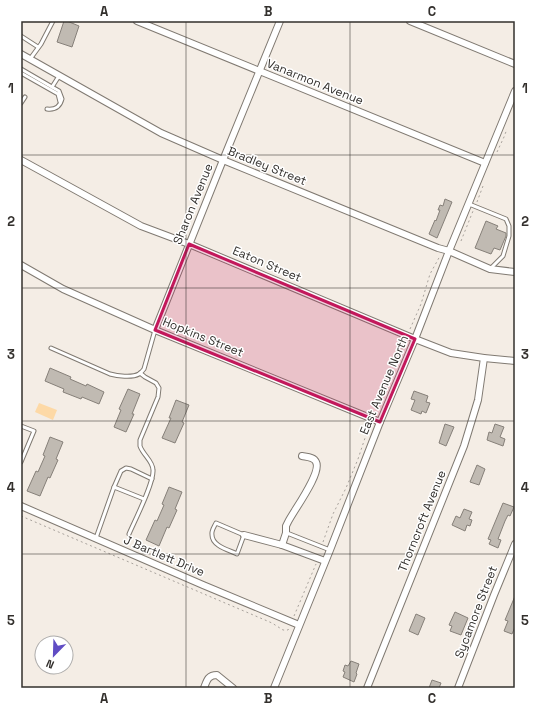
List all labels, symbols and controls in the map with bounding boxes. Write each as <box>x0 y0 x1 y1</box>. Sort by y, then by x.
text: A <box>100 3 109 20</box>
text: B <box>264 3 273 20</box>
text: C <box>428 3 436 20</box>
street label: Vanarmon Avenue <box>264 55 366 109</box>
text: 1 <box>8 80 14 97</box>
text: 1 <box>522 80 528 97</box>
street label: Bradley Street <box>225 143 309 189</box>
street label: Sharon Avenue <box>169 161 217 247</box>
text: 2 <box>7 213 15 230</box>
text: 2 <box>521 213 529 230</box>
street label: Eaton Street <box>230 242 304 286</box>
street label: Hopkins Street <box>160 314 246 360</box>
street label: East Avenue North <box>356 333 412 437</box>
text: 3 <box>7 346 15 363</box>
text: 3 <box>521 346 529 363</box>
street label: Thorncroft Avenue <box>394 468 450 574</box>
text: 4 <box>7 479 15 496</box>
text: 4 <box>521 479 529 496</box>
street label: J Bartlett Drive <box>121 532 207 580</box>
street label: Sycamore Street <box>451 564 501 660</box>
text: 5 <box>7 612 15 629</box>
text: 5 <box>521 612 529 629</box>
north arrow <box>34 635 74 675</box>
text: N <box>44 656 56 672</box>
text: A <box>100 690 109 707</box>
text: B <box>264 690 273 707</box>
text: C <box>428 690 436 707</box>

